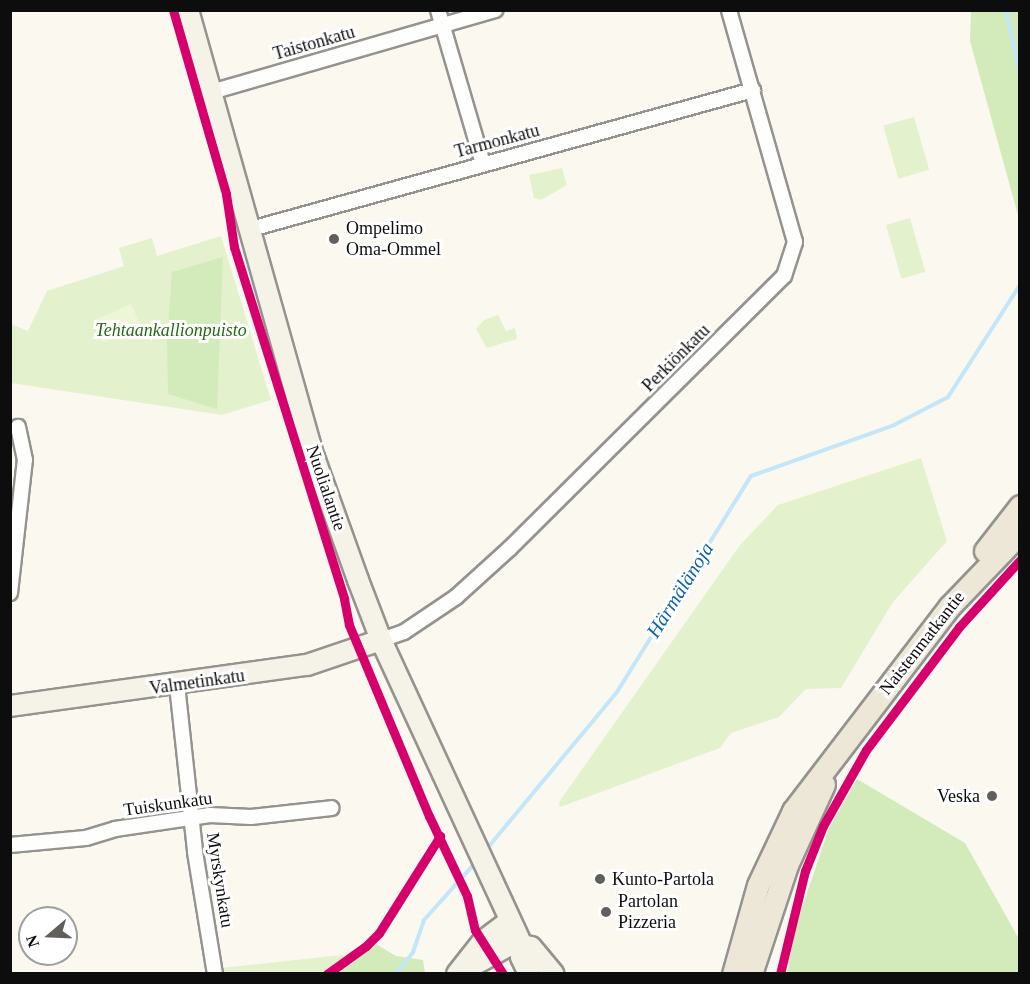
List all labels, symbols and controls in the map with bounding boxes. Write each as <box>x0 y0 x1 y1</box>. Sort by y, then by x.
street label: Taistonkatu <box>271 21 357 65</box>
street label: Tarmonkatu <box>452 119 542 163</box>
place label: Ompelimo Oma-Ommel <box>346 218 441 260</box>
marker: Ompelimo Oma-Ommel <box>327 232 341 246</box>
park label: Tehtaankallionpuisto <box>95 319 247 341</box>
street label: Perkiönkatu <box>638 320 714 396</box>
street label: Nuolialantie <box>301 442 351 534</box>
water label: Härmälänoja <box>641 538 719 642</box>
street label: Naistenmatkantie <box>875 587 969 699</box>
street label: Valmetinkatu <box>148 665 246 699</box>
place label: Veska <box>937 785 980 807</box>
street label: Tuiskunkatu <box>122 787 214 821</box>
marker: Veska <box>985 789 999 803</box>
street label: Myrskynkatu <box>202 831 238 929</box>
place label: Kunto-Partola <box>612 868 714 890</box>
marker: Kunto-Partola <box>593 872 607 886</box>
place label: Partolan Pizzeria <box>618 891 678 934</box>
marker: Partolan Pizzeria <box>599 905 613 919</box>
north arrow <box>18 906 78 966</box>
text: N <box>22 933 42 950</box>

